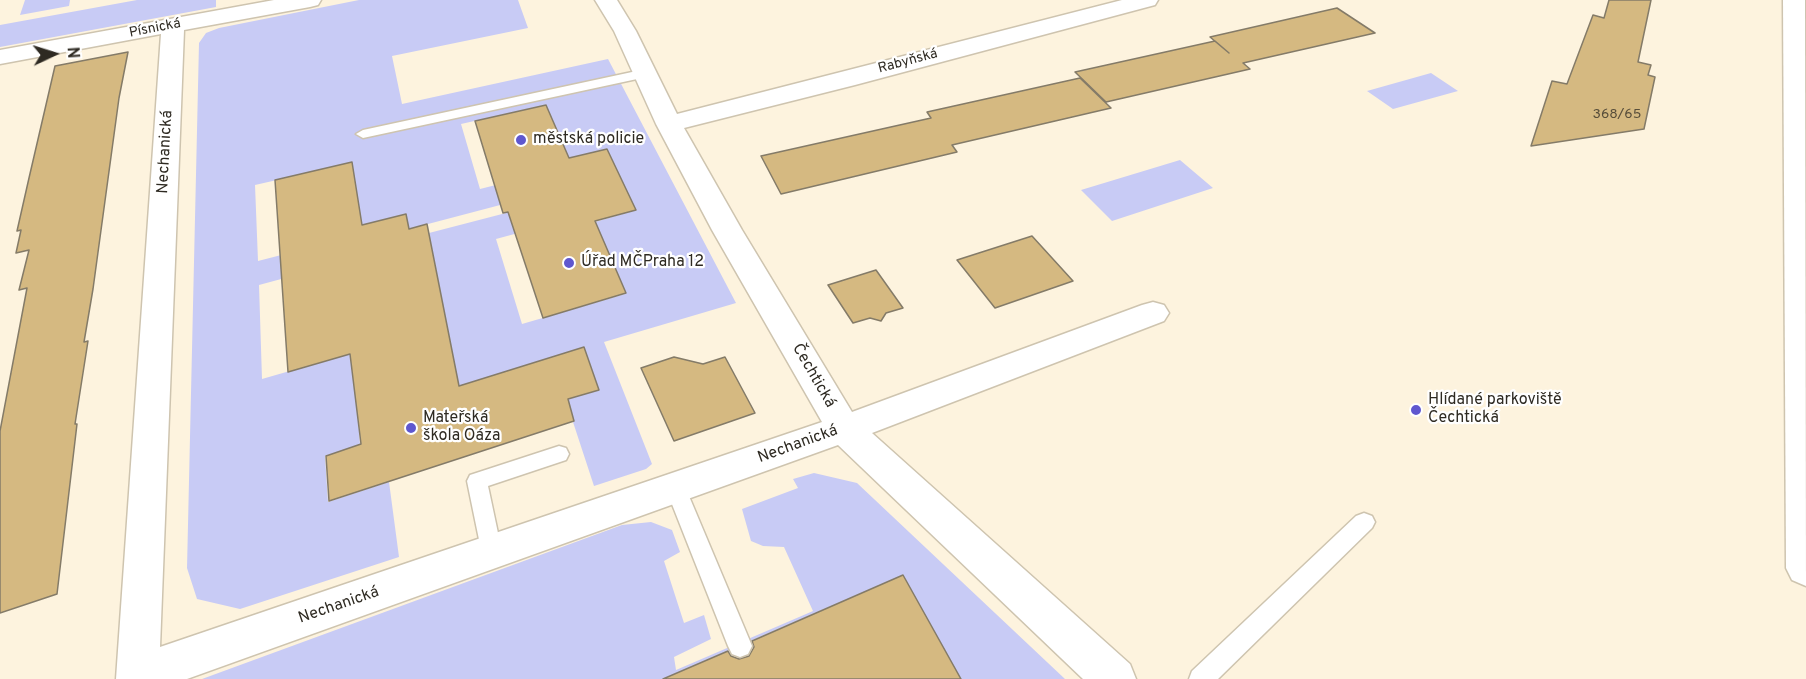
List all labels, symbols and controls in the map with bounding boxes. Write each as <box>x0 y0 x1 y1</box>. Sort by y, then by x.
street label: Písnická <box>128 16 182 42</box>
north arrow <box>24 24 84 84</box>
text: N <box>62 46 82 59</box>
street label: Rabyňská <box>876 46 940 78</box>
house number: 368/65 <box>1593 107 1641 123</box>
street label: Nechanická <box>154 110 178 194</box>
place label: městská policie <box>533 130 644 150</box>
marker: městská policie <box>514 133 528 147</box>
place label: Úřad MČPraha 12 <box>581 253 704 273</box>
marker: Úřad MČPraha 12 <box>562 256 576 270</box>
street label: Čechtická <box>787 341 839 411</box>
place label: Hlídané parkoviště Čechtická <box>1428 391 1562 429</box>
marker: Hlídané parkoviště Čechtická <box>1409 403 1423 417</box>
place label: Mateřská škola Oáza <box>423 409 500 447</box>
marker: Mateřská škola Oáza <box>404 421 418 435</box>
street label: Nechanická <box>755 422 841 468</box>
street label: Nechanická <box>296 583 382 629</box>

